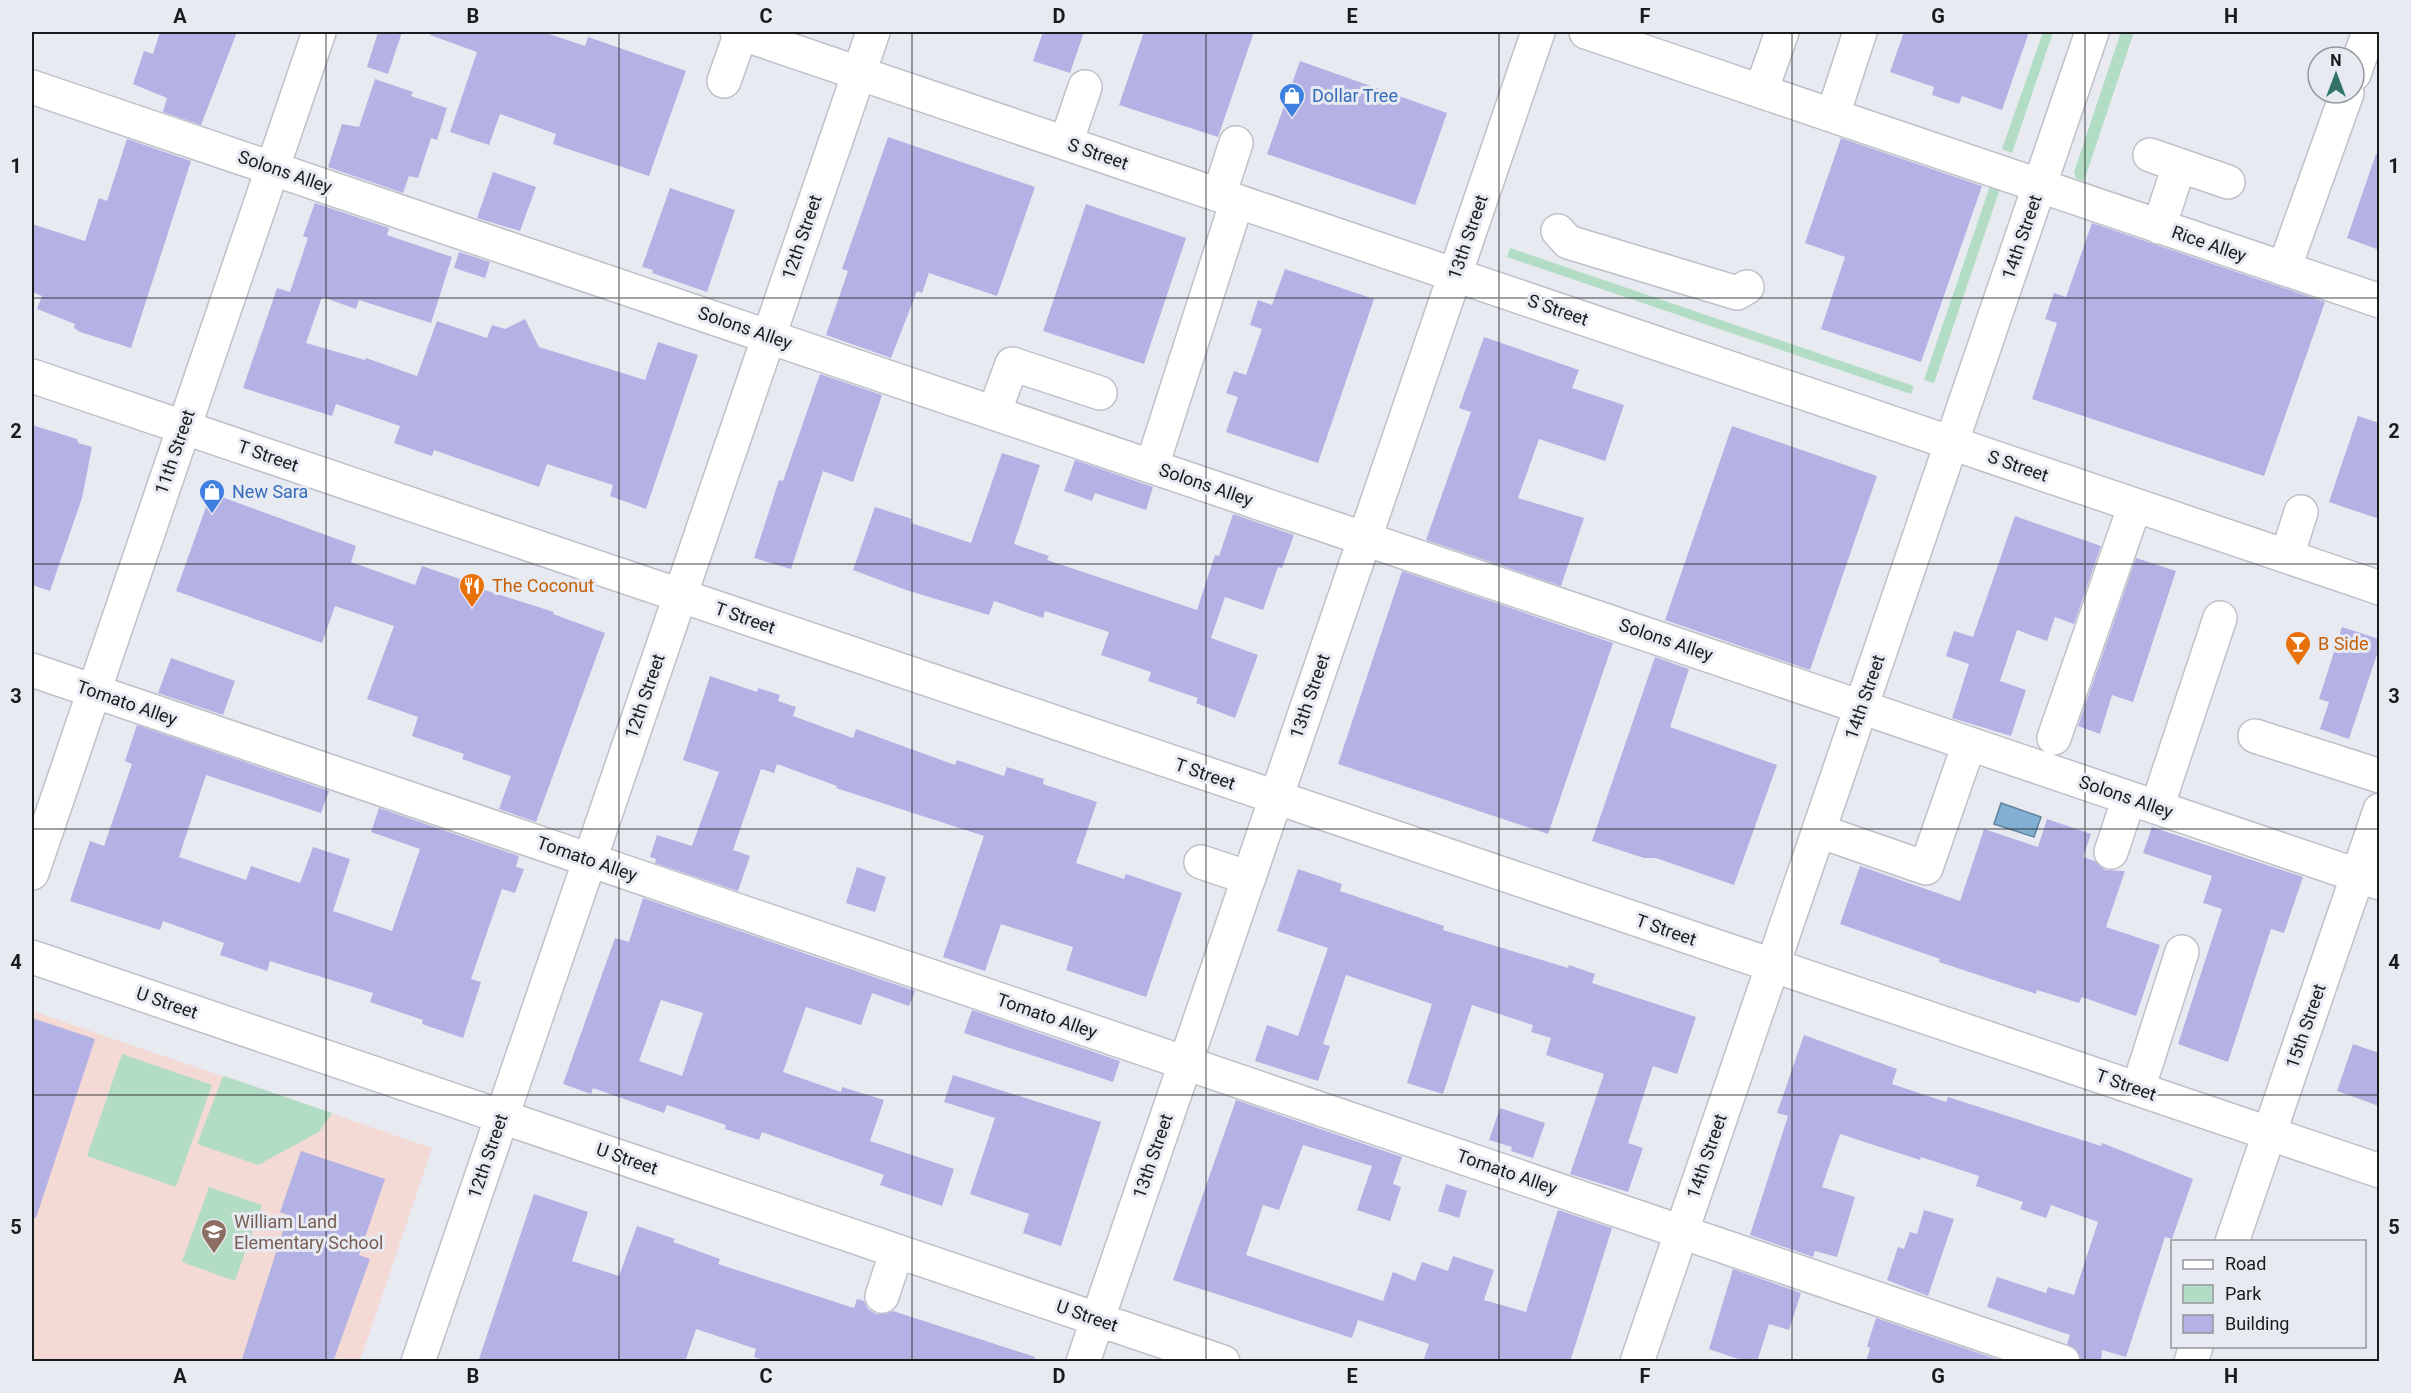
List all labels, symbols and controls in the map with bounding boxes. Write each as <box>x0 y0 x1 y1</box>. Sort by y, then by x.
text: A <box>173 4 187 28</box>
text: B <box>467 4 479 28</box>
text: C <box>759 4 773 28</box>
text: D <box>1053 4 1066 28</box>
text: E <box>1346 4 1358 28</box>
text: F <box>1640 4 1651 28</box>
text: G <box>1931 4 1945 28</box>
text: H <box>2224 4 2238 28</box>
north arrow <box>2306 45 2366 105</box>
text: N <box>2330 51 2342 70</box>
shop icon: Dollar Tree <box>1277 81 1307 119</box>
place label: Dollar Tree <box>1312 85 1398 106</box>
street label: S Street <box>1065 133 1131 174</box>
street label: Solons Alley <box>236 146 335 198</box>
text: 1 <box>10 154 22 178</box>
text: 1 <box>2388 154 2400 178</box>
street label: 12th Street <box>777 192 826 282</box>
street label: 13th Street <box>1443 192 1492 282</box>
street label: 14th Street <box>1997 192 2046 282</box>
street label: Rice Alley <box>2169 221 2250 266</box>
street label: S Street <box>1525 289 1591 330</box>
street label: Solons Alley <box>696 302 795 354</box>
street label: 11th Street <box>150 407 199 497</box>
text: 2 <box>10 419 22 443</box>
text: 2 <box>2388 419 2400 443</box>
street label: T Street <box>235 435 301 476</box>
street label: S Street <box>1985 445 2051 486</box>
street label: Solons Alley <box>1157 459 1256 511</box>
shop icon: New Sara <box>197 477 227 515</box>
place label: New Sara <box>232 481 308 502</box>
restaurant icon: The Coconut <box>457 571 487 609</box>
place label: The Coconut <box>492 575 594 596</box>
street label: T Street <box>712 597 778 638</box>
street label: Solons Alley <box>1617 614 1716 666</box>
bar icon: B Side <box>2283 629 2313 667</box>
place label: B Side <box>2318 633 2368 654</box>
street label: 12th Street <box>620 651 669 741</box>
street label: 13th Street <box>1285 651 1334 741</box>
street label: 14th Street <box>1840 652 1889 742</box>
street label: Tomato Alley <box>74 676 180 730</box>
text: 3 <box>10 684 22 708</box>
text: 3 <box>2388 684 2400 708</box>
street label: T Street <box>1172 753 1238 794</box>
street label: Solons Alley <box>2077 771 2176 823</box>
street label: Tomato Alley <box>534 832 640 886</box>
street label: T Street <box>1633 909 1699 950</box>
text: 4 <box>10 950 22 974</box>
text: 4 <box>2388 950 2400 974</box>
street label: 15th Street <box>2281 981 2330 1071</box>
street label: U Street <box>134 982 201 1023</box>
street label: Tomato Alley <box>994 989 1100 1043</box>
street label: T Street <box>2093 1064 2159 1105</box>
street label: 12th Street <box>463 1111 512 1201</box>
street label: 13th Street <box>1128 1111 1177 1201</box>
street label: 14th Street <box>1682 1111 1731 1201</box>
street label: U Street <box>594 1138 661 1179</box>
street label: Tomato Alley <box>1454 1145 1560 1199</box>
place label: William Land Elementary School <box>234 1211 383 1253</box>
text: 5 <box>10 1215 22 1239</box>
text: 5 <box>2388 1215 2400 1239</box>
school or university icon: William Land Elementary School <box>199 1217 229 1255</box>
legend <box>2171 1240 2366 1348</box>
text: Road <box>2225 1253 2266 1274</box>
text: Park <box>2225 1283 2262 1304</box>
street label: U Street <box>1054 1295 1121 1336</box>
text: Building <box>2225 1313 2289 1334</box>
text: A <box>173 1364 187 1388</box>
text: B <box>467 1364 479 1388</box>
text: C <box>759 1364 773 1388</box>
text: D <box>1053 1364 1066 1388</box>
text: E <box>1346 1364 1358 1388</box>
text: F <box>1640 1364 1651 1388</box>
text: G <box>1931 1364 1945 1388</box>
text: H <box>2224 1364 2238 1388</box>

